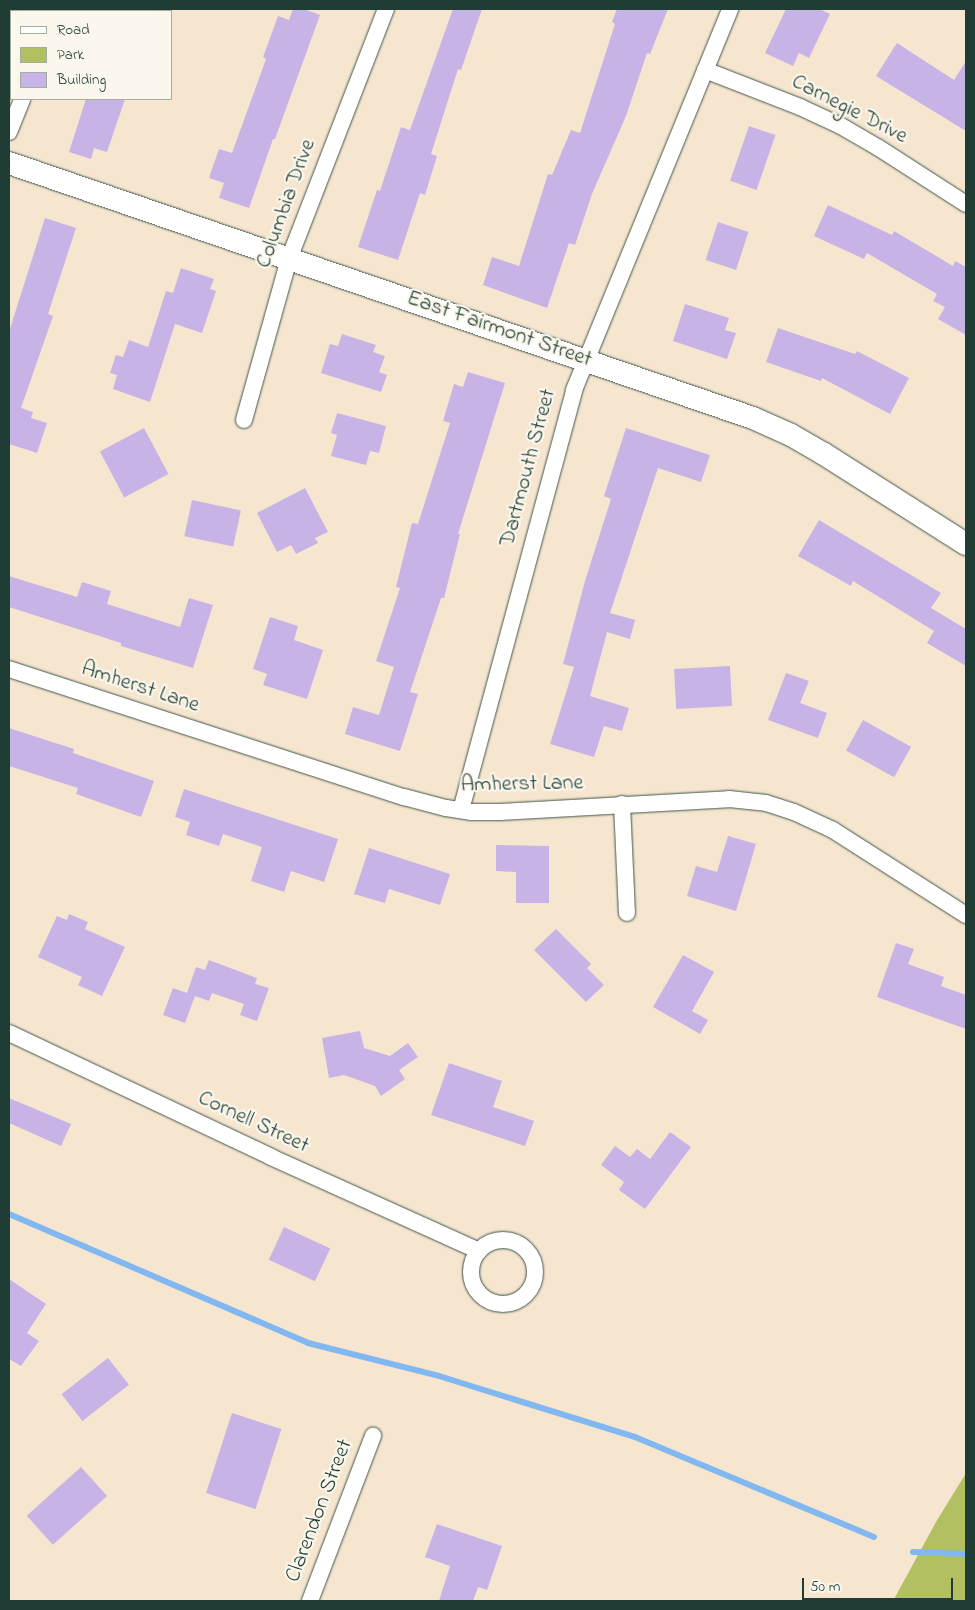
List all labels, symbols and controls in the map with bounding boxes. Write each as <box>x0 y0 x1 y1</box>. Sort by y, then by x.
legend <box>10 10 172 100</box>
text: Road <box>57 19 90 41</box>
text: Park <box>57 44 84 66</box>
text: Building <box>57 69 106 91</box>
street label: Carnegie Drive <box>787 69 911 151</box>
street label: Columbia Drive <box>252 136 322 272</box>
street label: East Fairmont Street <box>403 286 595 374</box>
street label: Dartmouth Street <box>495 386 563 550</box>
street label: Amherst Lane <box>78 657 202 719</box>
street label: Amherst Lane <box>460 771 584 799</box>
street label: Cornell Street <box>193 1086 313 1160</box>
street label: Clarendon Street <box>281 1436 359 1586</box>
scale bar <box>805 1568 956 1600</box>
text: 50 m <box>810 1576 840 1598</box>

